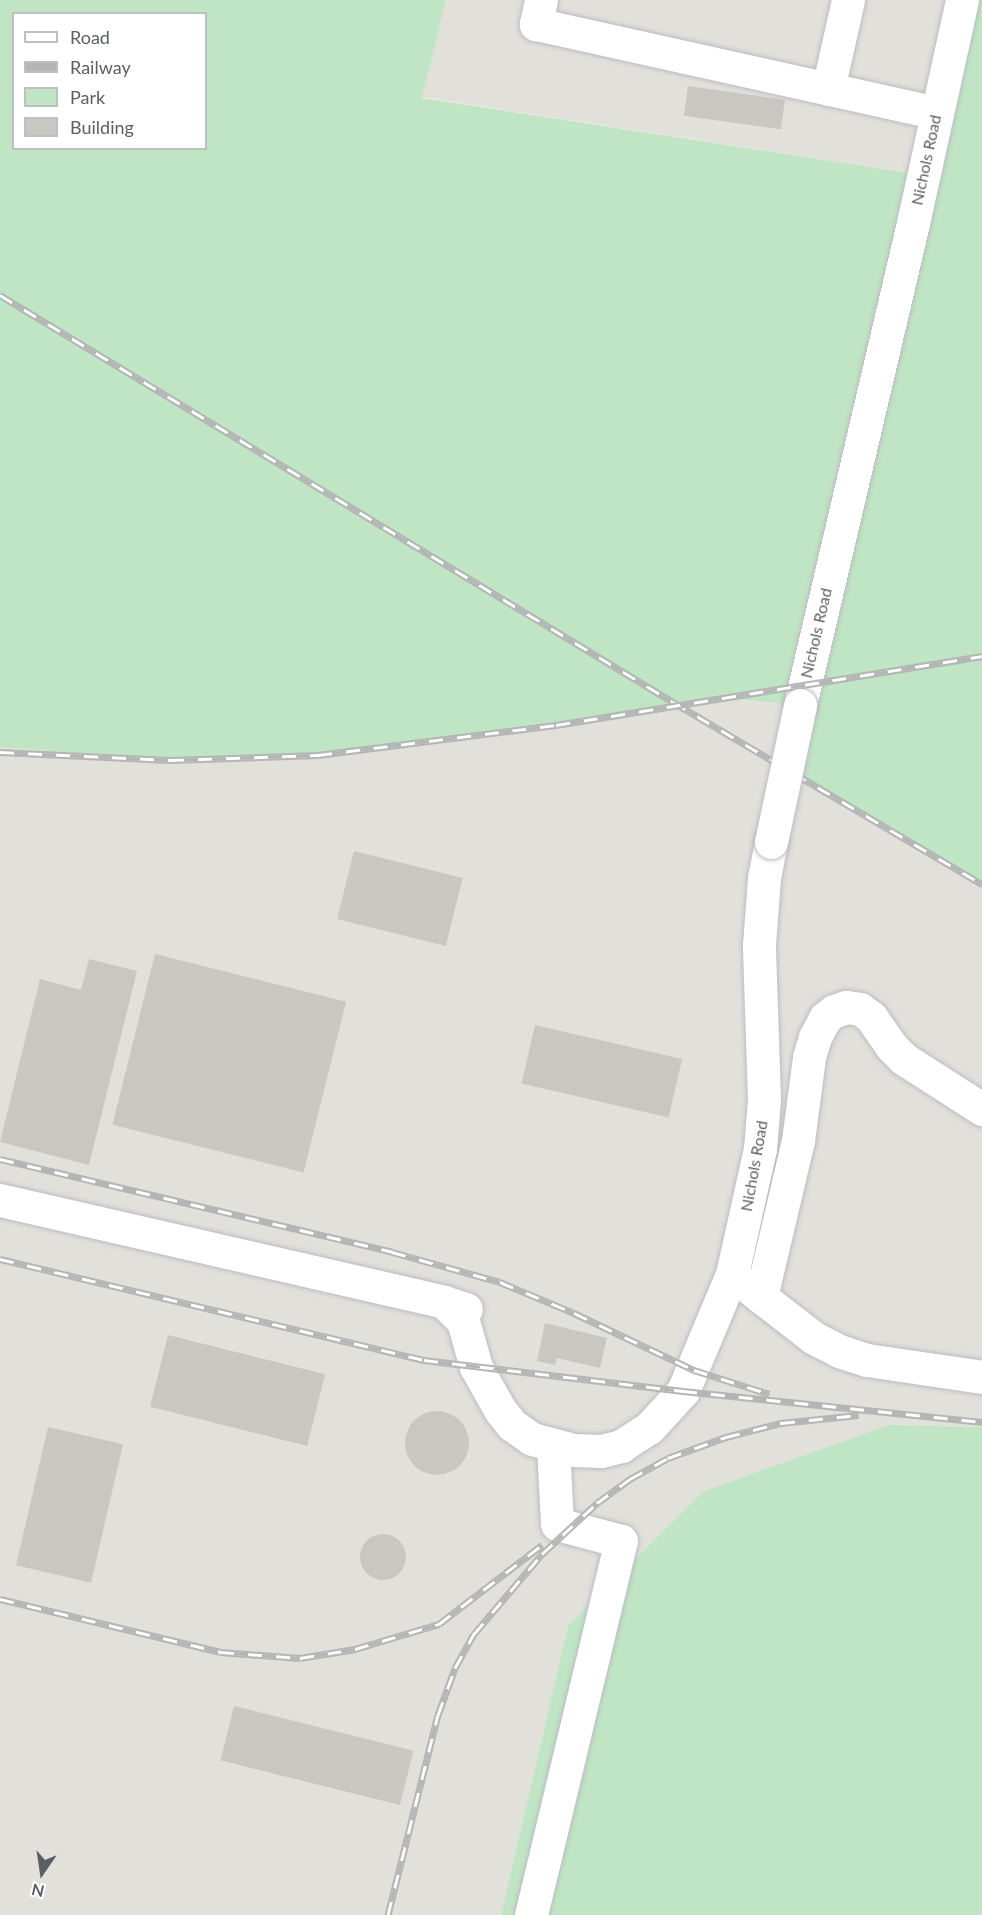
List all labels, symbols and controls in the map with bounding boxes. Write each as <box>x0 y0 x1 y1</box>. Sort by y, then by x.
legend <box>12 12 207 150</box>
text: Road <box>70 26 110 48</box>
text: Railway <box>70 56 131 78</box>
text: Park <box>70 86 105 108</box>
street label: Nichols Road <box>907 113 945 207</box>
text: Building <box>70 116 134 138</box>
street label: Nichols Road <box>796 586 836 680</box>
street label: Nichols Road <box>737 1119 771 1213</box>
north arrow <box>12 1843 72 1903</box>
text: N <box>30 1880 46 1902</box>

